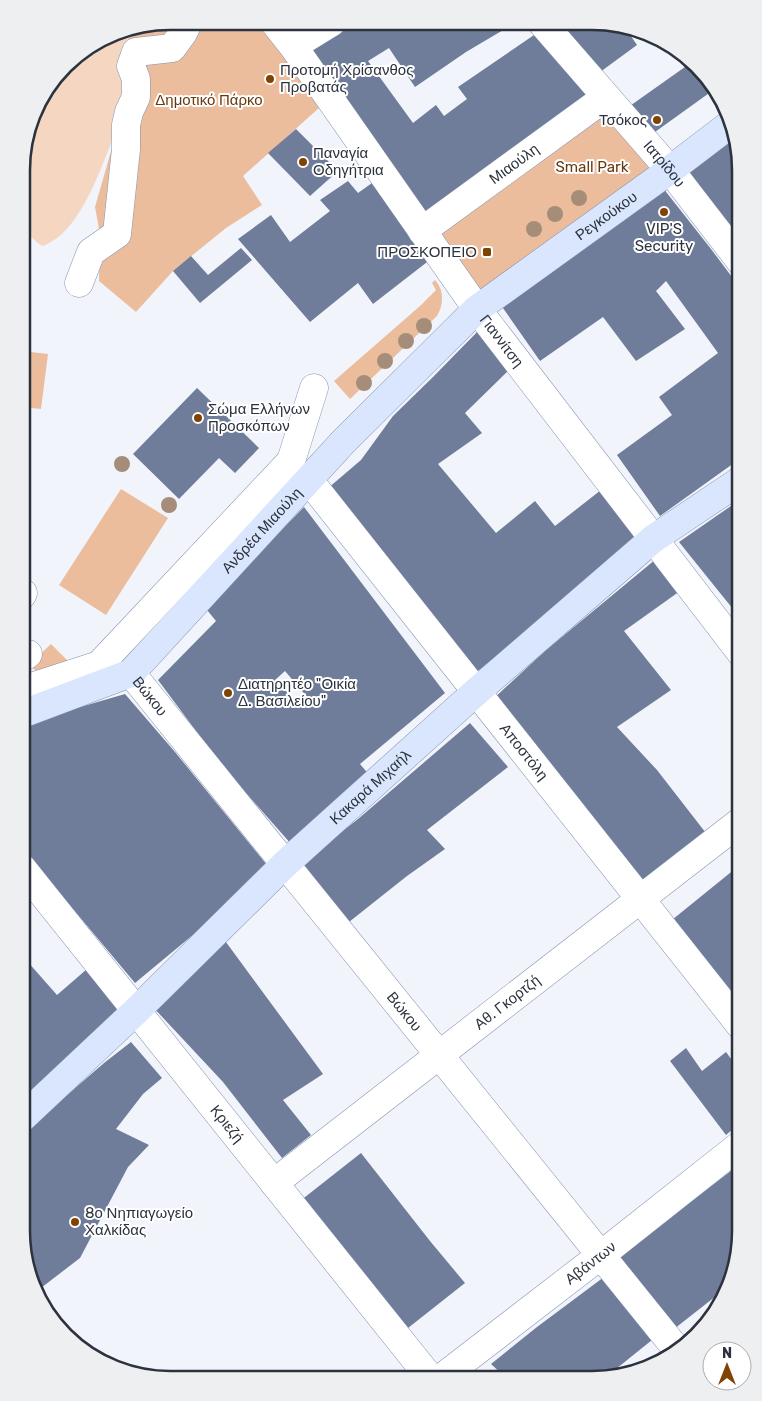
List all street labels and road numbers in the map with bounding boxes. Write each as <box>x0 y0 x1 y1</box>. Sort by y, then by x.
street label: Ιατρίδου <box>639 137 689 191</box>
street label: Μιαούλη <box>486 140 542 188</box>
street label: Ρεγκούκου <box>572 188 641 244</box>
street label: Γιαννίτση <box>476 311 527 371</box>
street label: Ανδρέα Μιαούλη <box>218 484 306 577</box>
street label: Βώκου <box>129 673 171 720</box>
street label: Αποστόλη <box>496 720 552 784</box>
street label: Κακαρά Μιχαήλ <box>326 746 415 828</box>
street label: Αθ. Γκορτζή <box>471 971 544 1033</box>
street label: Βώκου <box>383 988 425 1035</box>
street label: Κριεζή <box>206 1102 248 1147</box>
street label: Αβάντων <box>561 1238 620 1288</box>

